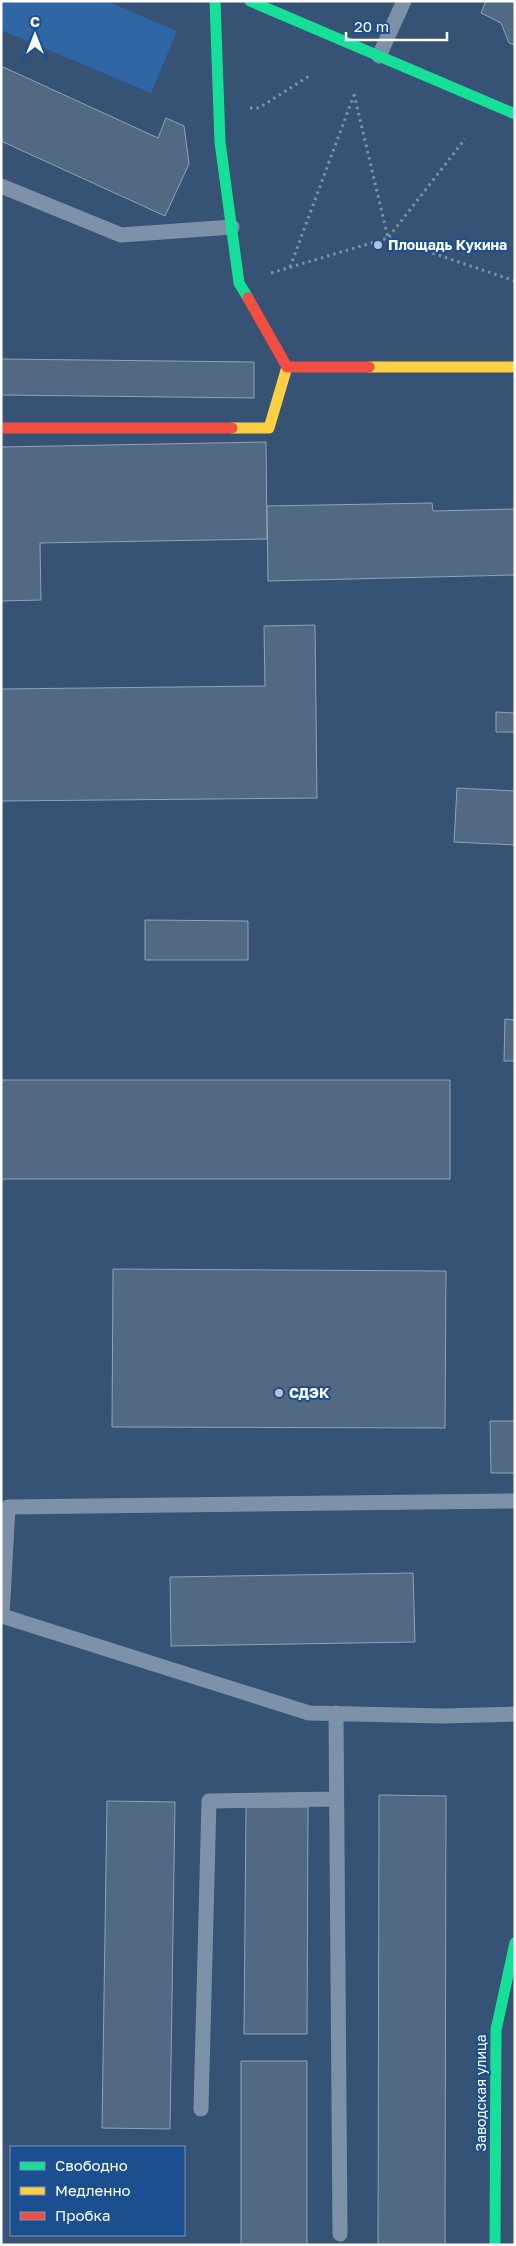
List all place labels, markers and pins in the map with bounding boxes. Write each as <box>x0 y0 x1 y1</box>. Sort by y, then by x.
place label: Площадь Кукина <box>388 236 507 253</box>
marker: Площадь Кукина <box>372 239 384 251</box>
place label: СДЭК <box>289 1384 330 1401</box>
marker: СДЭК <box>273 1387 285 1399</box>

